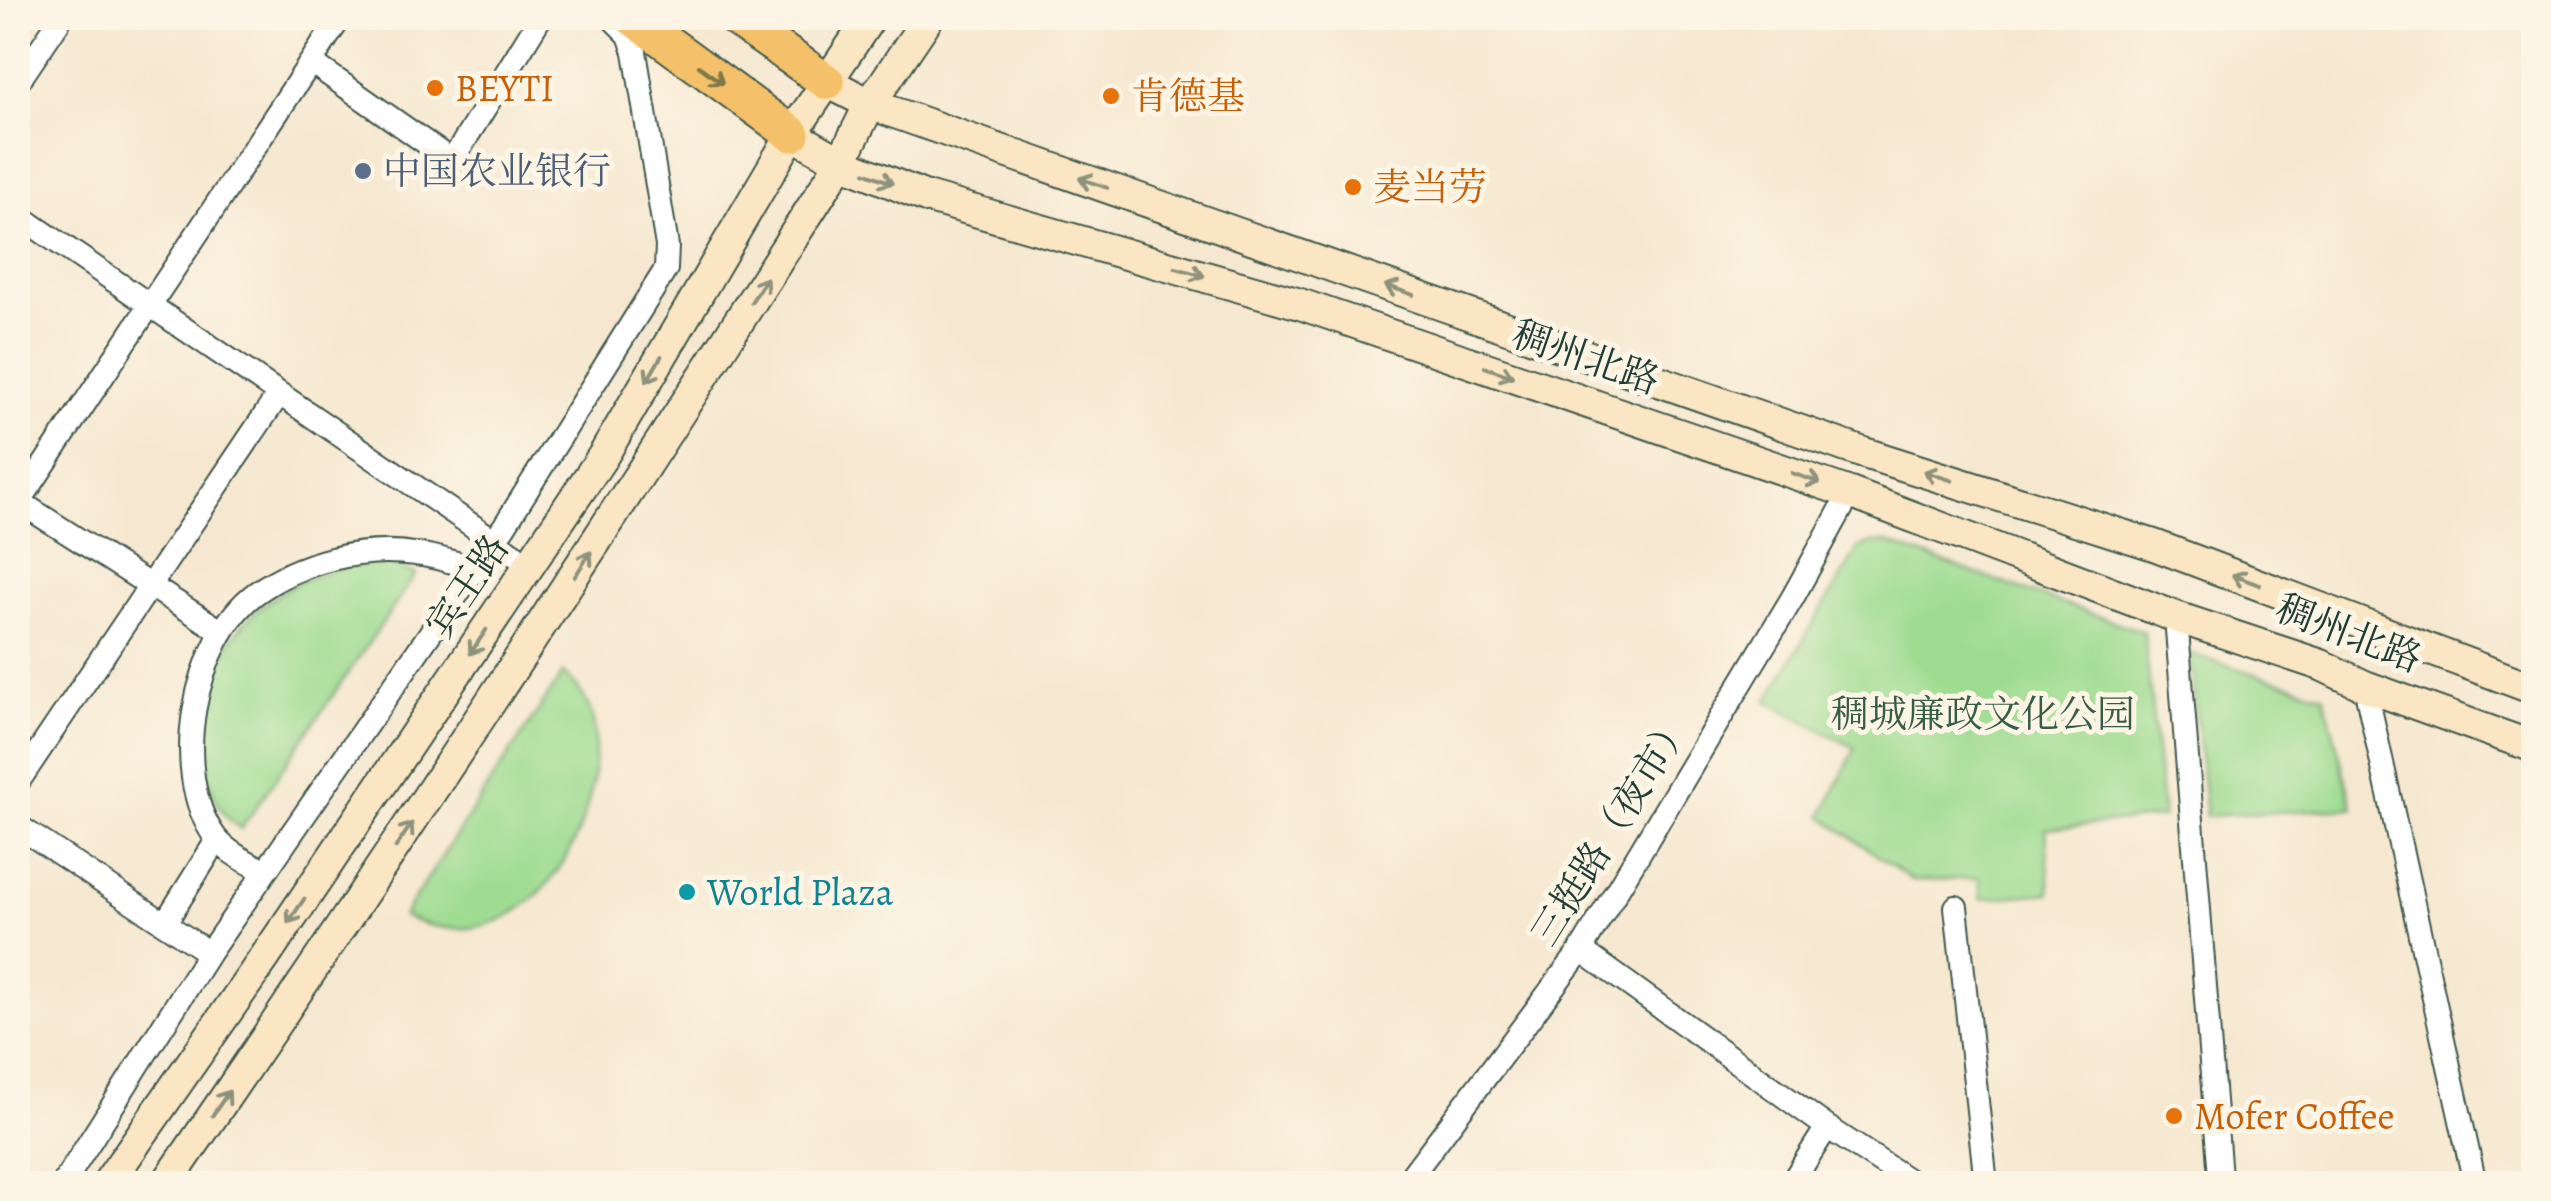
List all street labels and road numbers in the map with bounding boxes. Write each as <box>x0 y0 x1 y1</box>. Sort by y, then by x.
street label: 稠州北路 <box>1506 308 1666 406</box>
street label: 宾王路 <box>414 524 520 648</box>
street label: 稠州北路 <box>2269 581 2429 685</box>
street label: 三挺路（夜市） <box>1518 702 1704 956</box>

